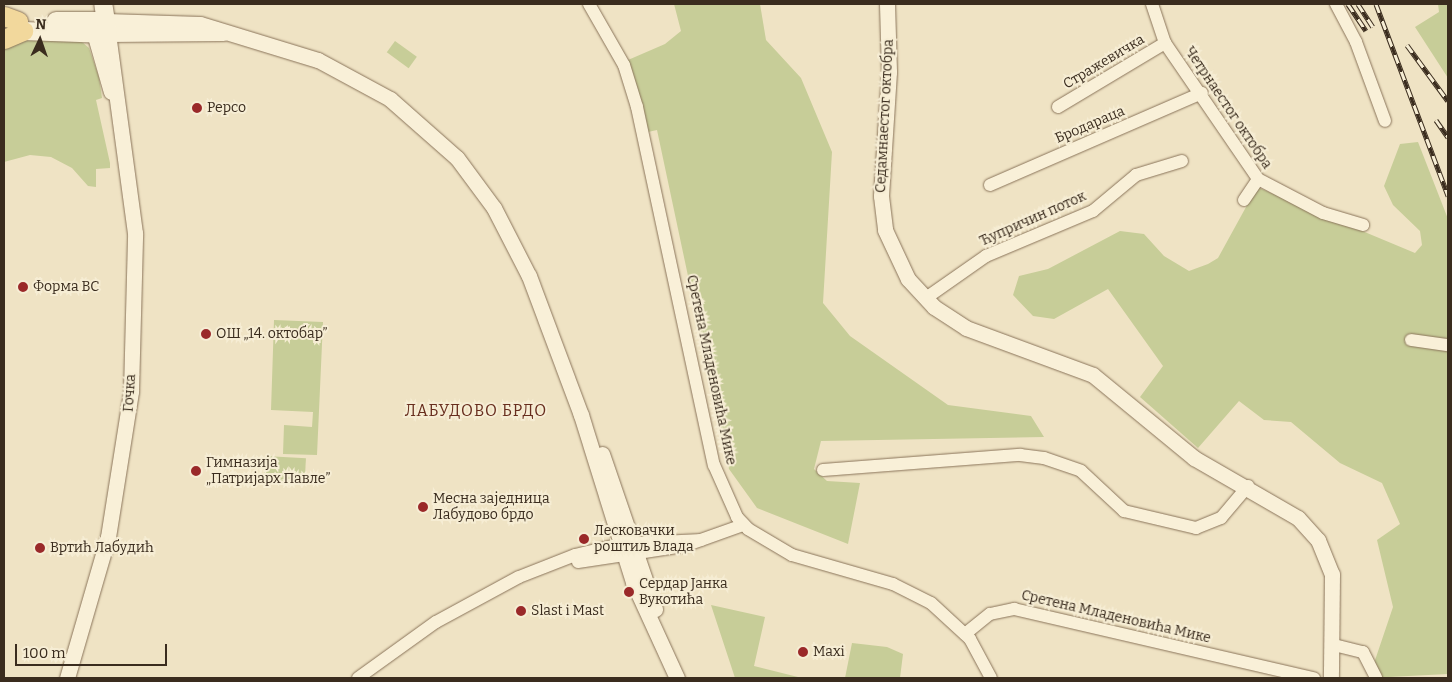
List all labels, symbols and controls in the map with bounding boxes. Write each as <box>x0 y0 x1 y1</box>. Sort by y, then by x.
north arrow <box>15 15 65 65</box>
text: N <box>35 16 47 33</box>
street label: Стражевичка <box>1060 31 1148 93</box>
street label: Седамнаестог октобра <box>873 39 897 193</box>
street label: Четрнаестог октобра <box>1181 44 1275 172</box>
place label: Pepco <box>207 100 246 116</box>
marker: Pepco <box>191 102 203 114</box>
street label: Бродараца <box>1053 103 1127 147</box>
street label: Ћупричин поток <box>977 188 1089 250</box>
street label: Сретена Младеновића Мике <box>683 273 739 467</box>
place label: Форма ВС <box>33 279 99 295</box>
marker: Форма ВС <box>17 281 29 293</box>
place label: ОШ „14. октобар” <box>216 326 327 342</box>
marker: ОШ „14. октобар” <box>200 328 212 340</box>
street label: Гочка <box>120 373 140 413</box>
district label: ЛАБУДОВО БРДО <box>403 401 549 421</box>
place label: Гимназија „Патријарх Павле” <box>206 455 330 488</box>
marker: Гимназија „Патријарх Павле” <box>190 465 202 477</box>
place label: Месна заједница Лабудово брдо <box>433 491 550 524</box>
marker: Месна заједница Лабудово брдо <box>417 501 429 513</box>
place label: Лесковачки роштиљ Влада <box>594 523 694 556</box>
marker: Лесковачки роштиљ Влада <box>578 533 590 545</box>
place label: Вртић Лабудић <box>50 540 154 556</box>
marker: Вртић Лабудић <box>34 542 46 554</box>
place label: Сердар Јанка Вукотића <box>639 576 728 608</box>
marker: Сердар Јанка Вукотића <box>623 586 635 598</box>
street label: Сретена Младеновића Мике <box>1020 587 1212 647</box>
place label: Slast i Mast <box>531 603 604 619</box>
marker: Slast i Mast <box>515 605 527 617</box>
scale bar <box>18 634 170 666</box>
text: 100 m <box>23 644 66 662</box>
place label: Maxi <box>813 644 845 660</box>
marker: Maxi <box>797 646 809 658</box>

